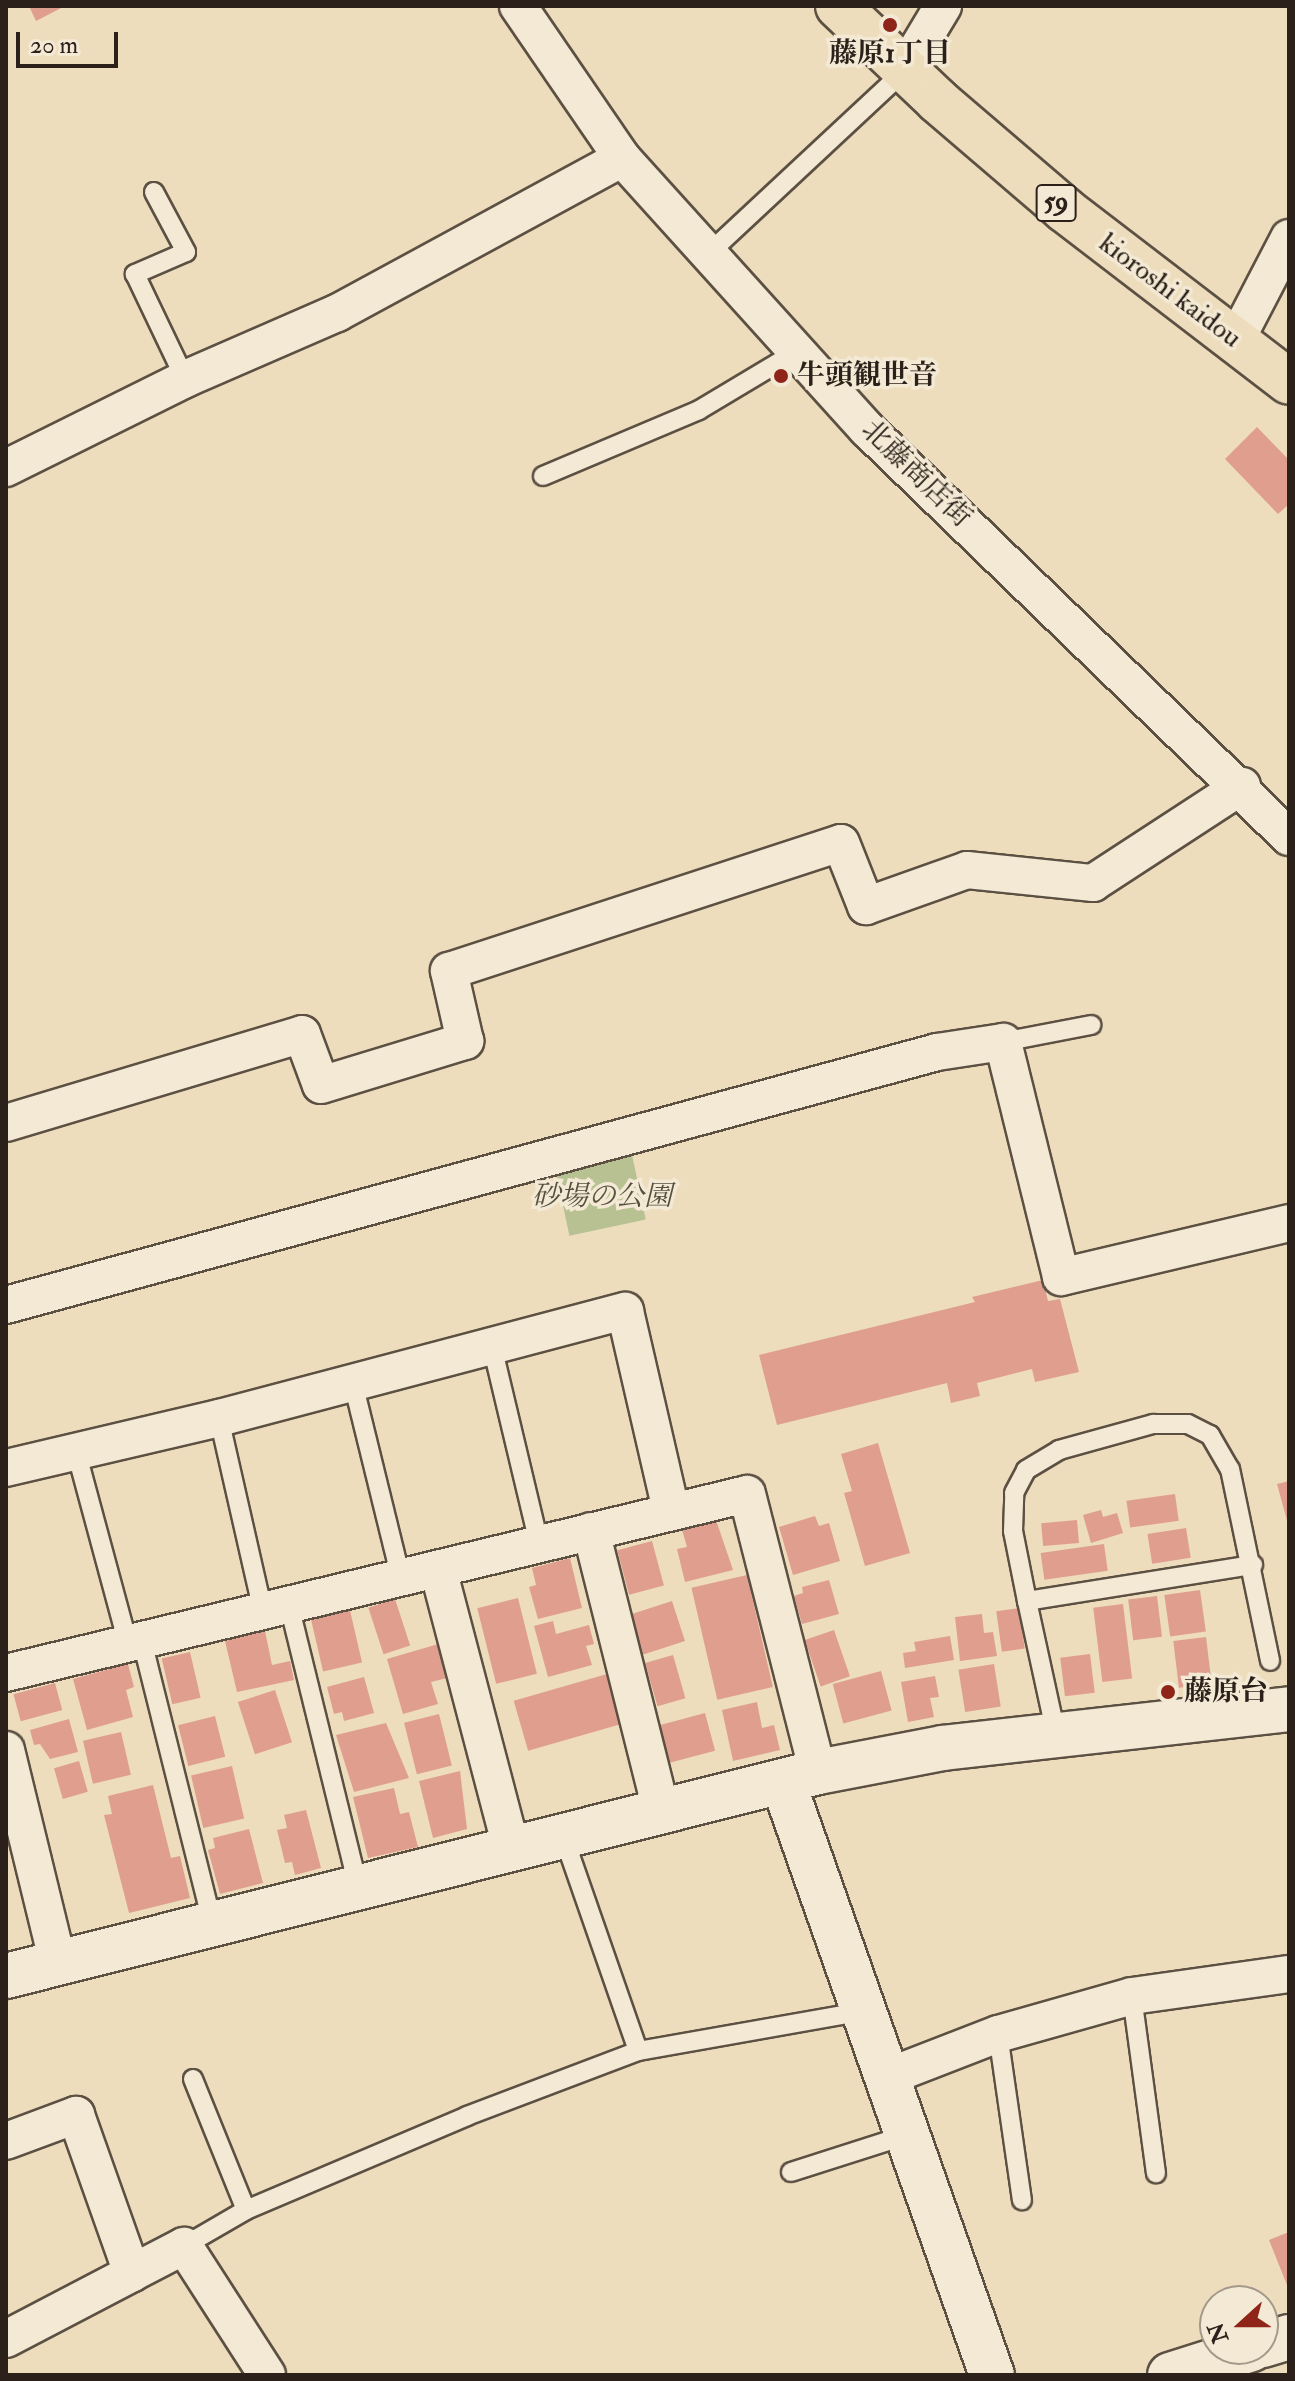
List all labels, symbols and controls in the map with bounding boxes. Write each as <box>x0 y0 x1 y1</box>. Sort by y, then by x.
scale bar <box>20 16 122 66</box>
marker: 藤原1丁目 <box>881 16 899 34</box>
text: 20 m <box>30 30 78 61</box>
place label: 藤原1丁目 <box>829 37 951 71</box>
road number: 59 <box>1034 181 1078 225</box>
street label: kioroshi kaidou <box>1092 227 1248 355</box>
place label: 牛頭観世音 <box>797 359 937 393</box>
marker: 牛頭観世音 <box>772 367 790 385</box>
street label: 北藤商店街 <box>854 413 978 535</box>
park label: 砂場の公園 <box>532 1180 672 1214</box>
place label: 藤原台 <box>1184 1675 1268 1709</box>
marker: 藤原台 <box>1159 1683 1177 1701</box>
north arrow <box>1199 2285 1279 2365</box>
text: N <box>1202 2319 1235 2347</box>

